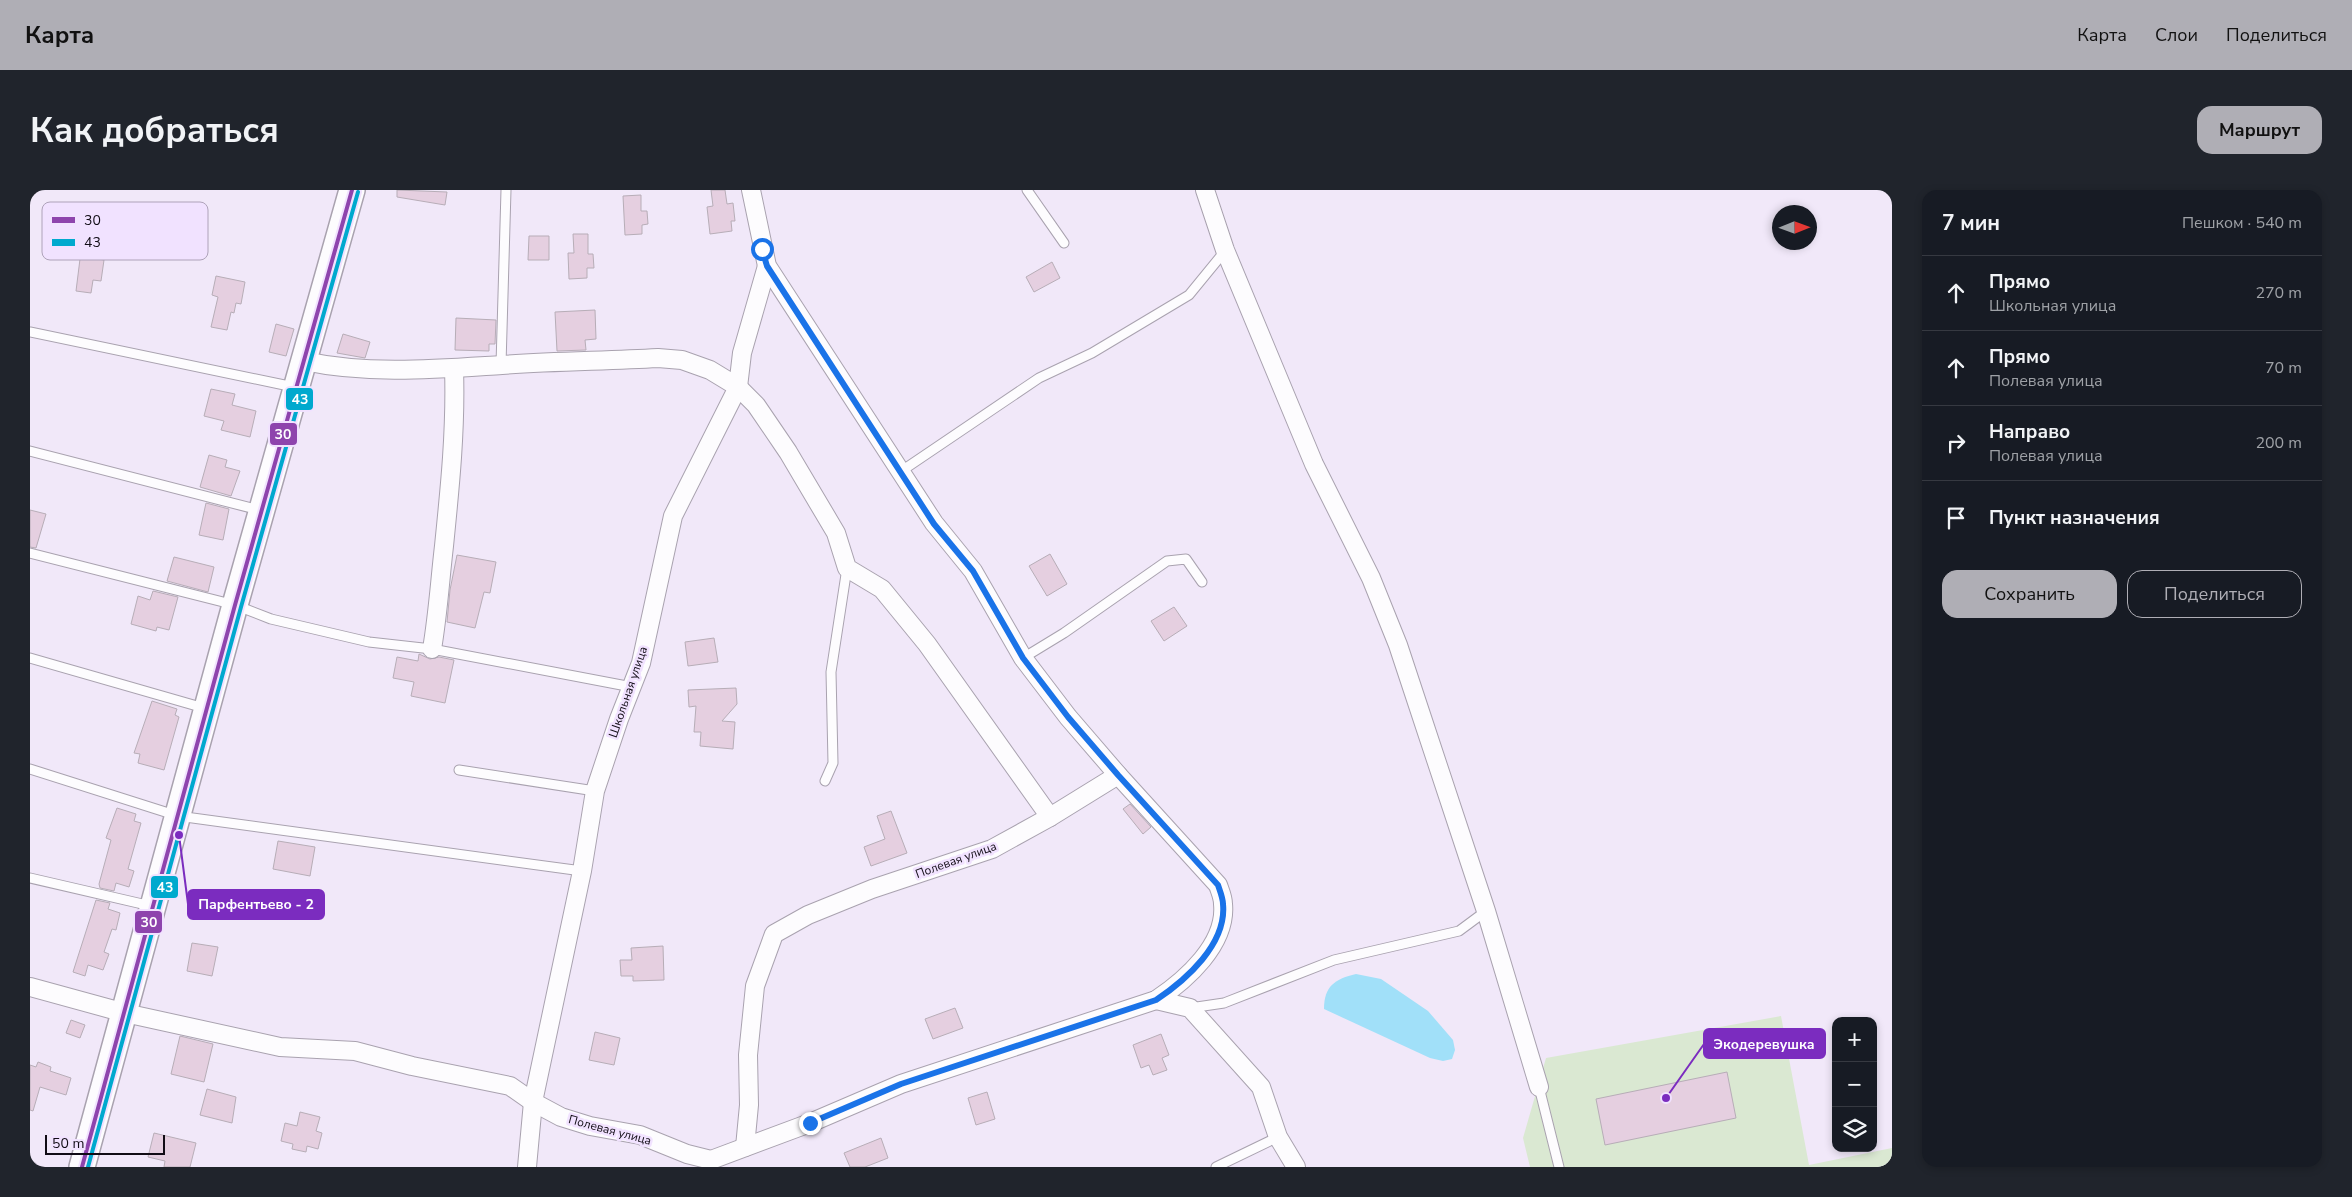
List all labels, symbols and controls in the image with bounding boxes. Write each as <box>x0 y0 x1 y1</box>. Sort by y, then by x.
text: Карта <box>25 19 94 51</box>
text: Карта <box>2077 23 2127 47</box>
text: Слои <box>2155 23 2198 47</box>
text: Поделиться <box>2226 23 2327 47</box>
button: Маршрут <box>2197 106 2322 154</box>
text: Как добраться <box>30 107 279 154</box>
legend <box>42 202 208 260</box>
north arrow <box>1772 205 1817 250</box>
text: 7 мин <box>1942 209 2000 237</box>
text: 30 <box>84 211 101 230</box>
text: Пешком · 540 m <box>2182 212 2302 234</box>
text: 43 <box>84 233 101 252</box>
route start <box>751 238 774 261</box>
text: Прямо <box>1989 269 2050 295</box>
icon: ahead <box>1942 279 1970 307</box>
text: 270 m <box>2255 282 2302 304</box>
text: Школьная улица <box>1989 295 2116 317</box>
text: Прямо <box>1989 344 2050 370</box>
icon: ahead <box>1942 354 1970 382</box>
text: 70 m <box>2265 357 2302 379</box>
text: Полевая улица <box>1989 370 2103 392</box>
line badge: 43 <box>285 387 314 411</box>
text: 43 <box>292 390 308 409</box>
text: Направо <box>1989 419 2070 445</box>
line badge: 30 <box>269 422 298 446</box>
text: 30 <box>275 425 291 444</box>
icon: right <box>1942 429 1970 457</box>
text: 200 m <box>2255 432 2302 454</box>
text: Полевая улица <box>1989 445 2103 467</box>
icon: arrive <box>1942 504 1970 532</box>
text: Пункт назначения <box>1989 505 2160 531</box>
button: Сохранить <box>1942 570 2117 618</box>
button: Поделиться <box>2127 570 2302 618</box>
street label: Школьная улица <box>605 644 651 740</box>
street label: Полевая улица <box>913 838 999 882</box>
line badge: 43 <box>150 875 179 899</box>
text: 43 <box>157 878 173 897</box>
callout: Парфентьево - 2 <box>188 890 324 919</box>
text: Парфентьево - 2 <box>198 895 314 914</box>
line badge: 30 <box>134 910 163 934</box>
text: 30 <box>141 913 157 932</box>
map controls <box>1832 1017 1877 1152</box>
button: + <box>1832 1017 1877 1062</box>
callout: Экодеревушка <box>1704 1029 1825 1058</box>
text: Экодеревушка <box>1713 1035 1815 1054</box>
button: − <box>1832 1062 1877 1107</box>
button: layers <box>1832 1107 1877 1152</box>
street label: Полевая улица <box>567 1111 653 1149</box>
route end <box>799 1112 822 1135</box>
scale bar <box>45 1132 165 1155</box>
text: 50 m <box>52 1134 84 1153</box>

